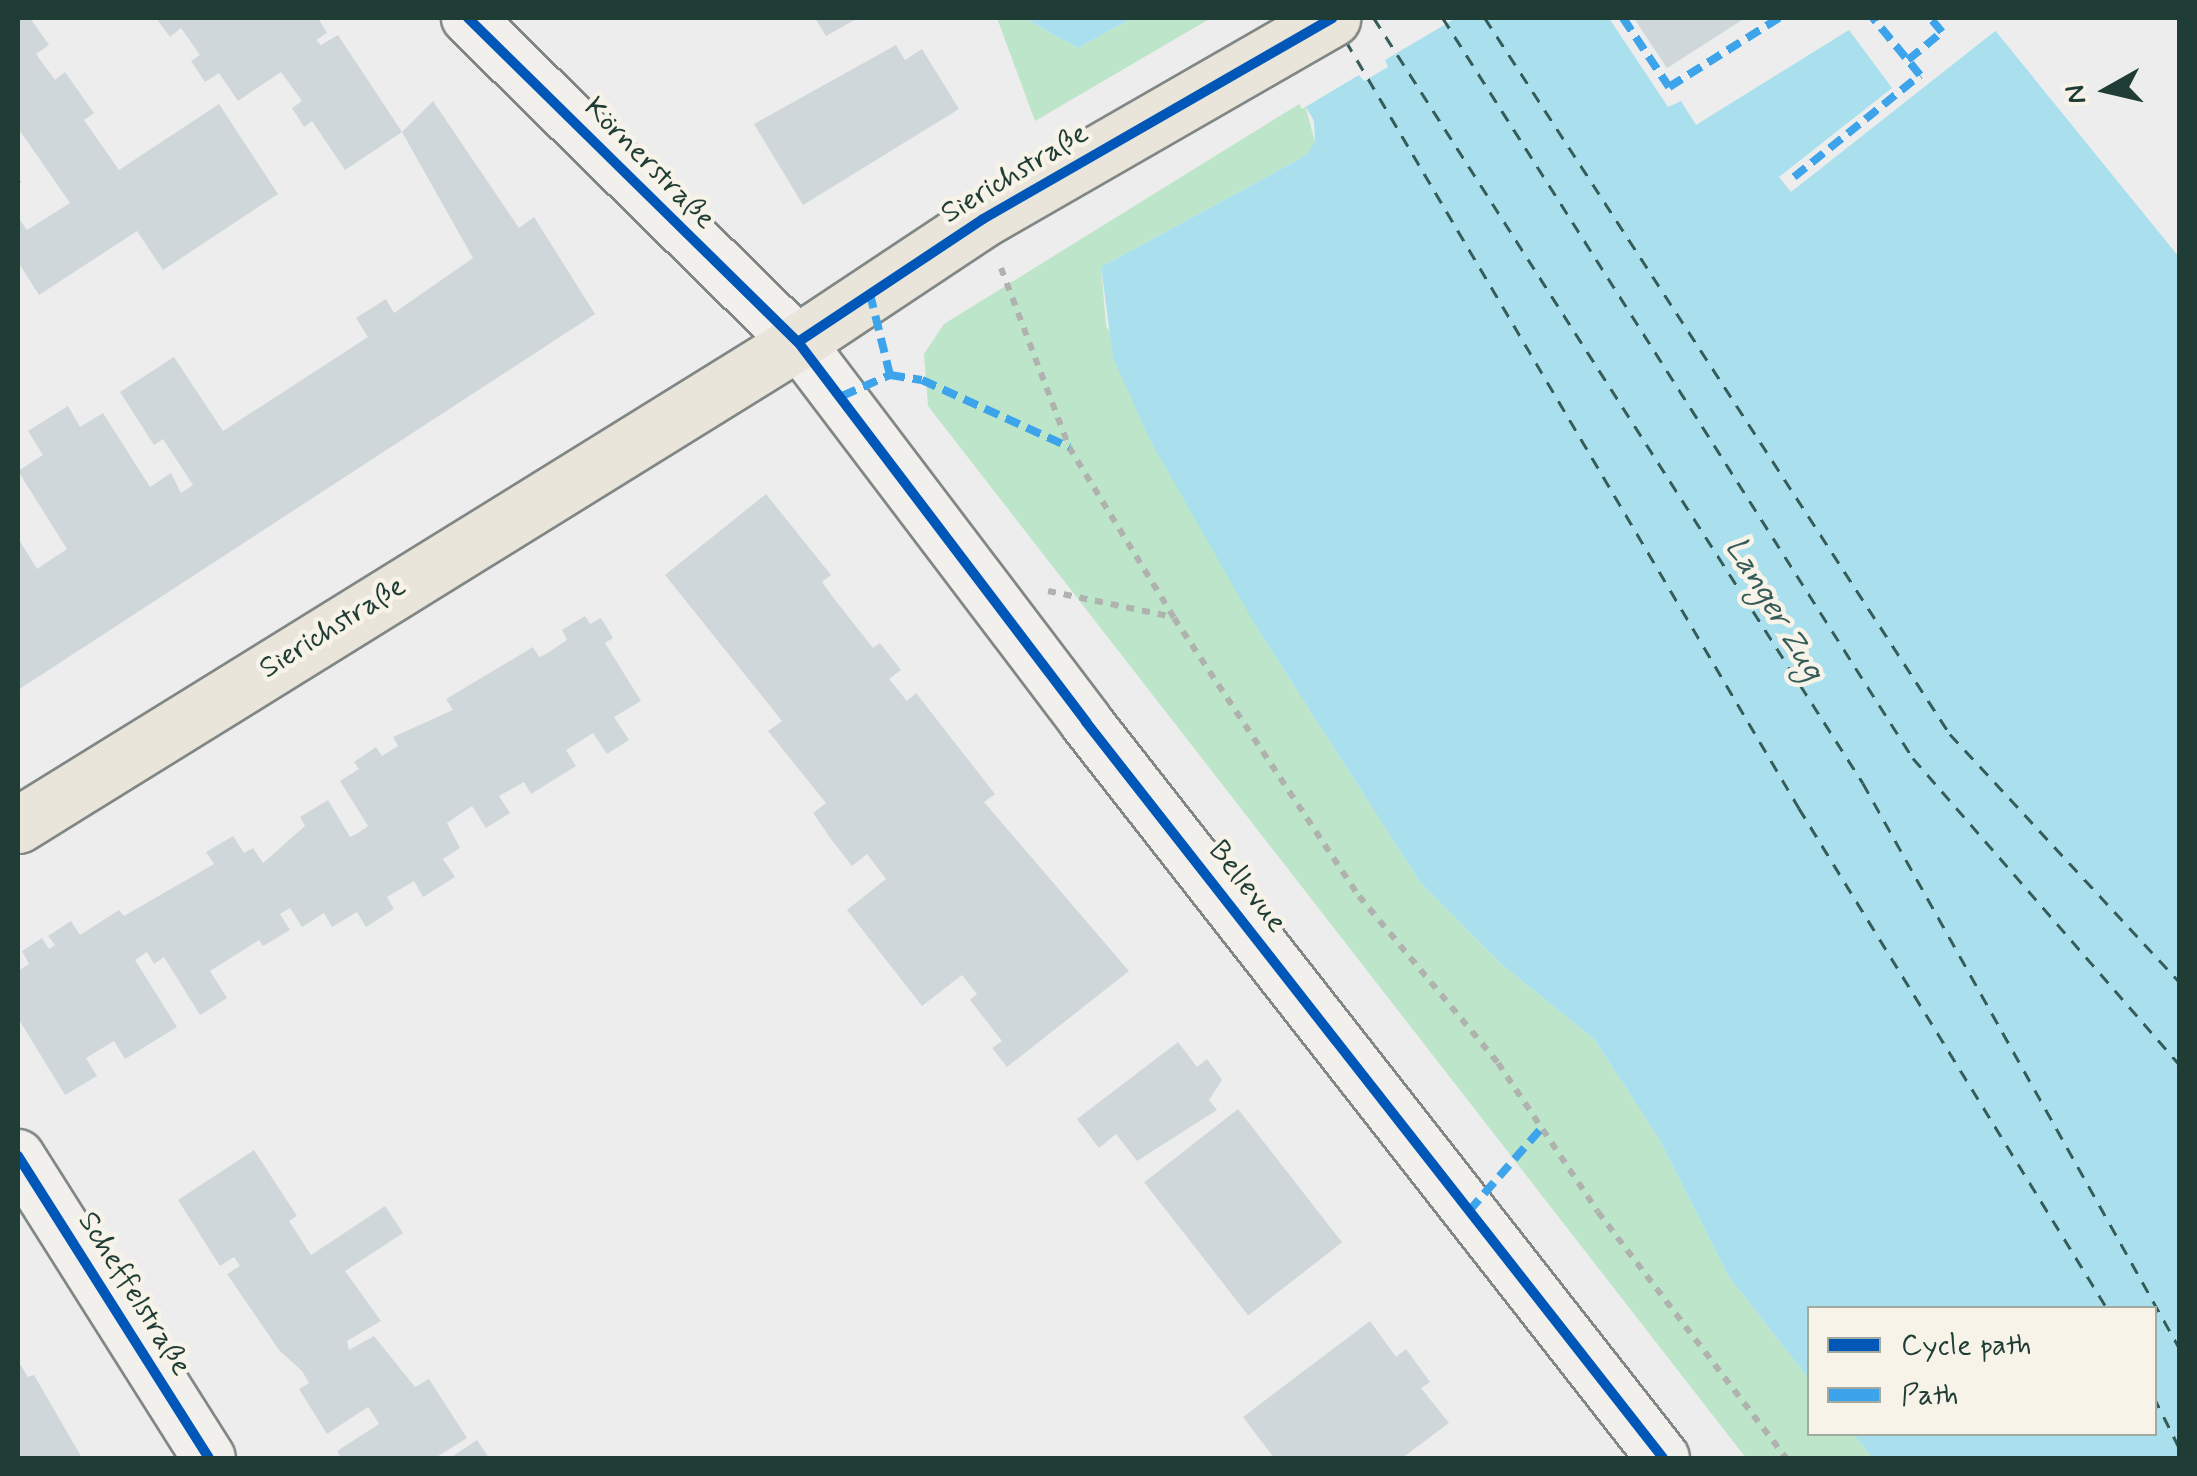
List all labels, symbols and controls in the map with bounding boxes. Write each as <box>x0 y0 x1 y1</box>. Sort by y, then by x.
north arrow <box>2057 40 2157 140</box>
text: N <box>2057 82 2096 106</box>
street label: Körnerstraße <box>576 91 722 237</box>
street label: Sierichstraße <box>935 116 1095 232</box>
water label: Langer Zug <box>1716 531 1832 687</box>
street label: Sierichstraße <box>253 569 413 687</box>
street label: Bellevue <box>1200 834 1294 940</box>
street label: Scheffelstraße <box>69 1205 199 1383</box>
legend <box>1807 1306 2157 1436</box>
text: Cycle path <box>1901 1326 2032 1365</box>
text: Path <box>1901 1376 1959 1415</box>

